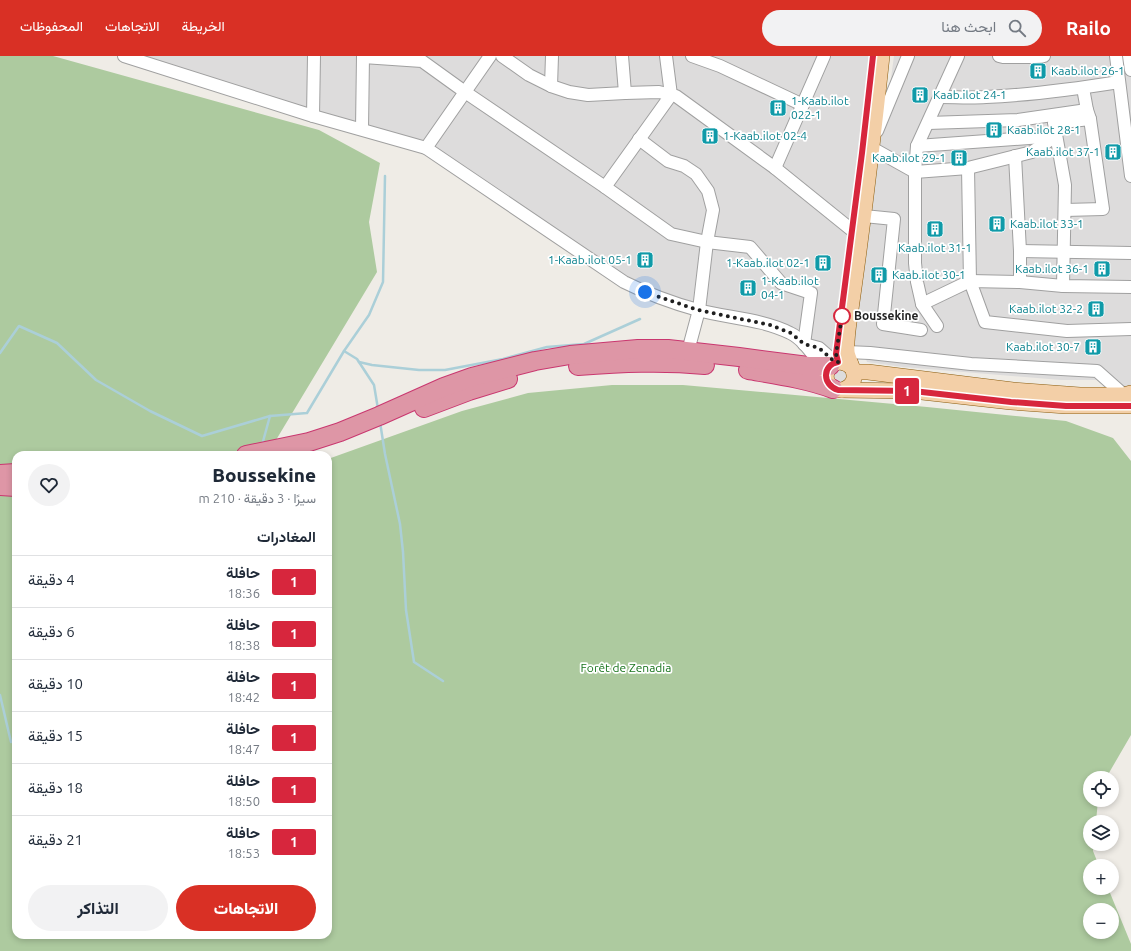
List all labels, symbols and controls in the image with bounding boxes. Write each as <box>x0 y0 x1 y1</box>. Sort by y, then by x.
search box <box>762 10 1042 46</box>
icon: search <box>1006 17 1028 39</box>
text: Railo <box>1066 17 1111 39</box>
text: المحفوظات <box>20 18 83 34</box>
text: الاتجاهات <box>105 18 159 34</box>
text: الخريطة <box>181 18 225 34</box>
text: ابحث هنا <box>941 18 996 35</box>
building icon: Kaab.ilot 26-1 <box>1028 61 1048 81</box>
place label: Kaab.ilot 26-1 <box>1051 64 1125 77</box>
building icon: Kaab.ilot 24-1 <box>910 85 930 105</box>
place label: Kaab.ilot 24-1 <box>933 88 1007 101</box>
place label: 1-Kaab.ilot 022-1 <box>791 94 849 121</box>
building icon: 1-Kaab.ilot 022-1 <box>768 98 788 118</box>
building icon: Kaab.ilot 28-1 <box>984 120 1004 140</box>
place label: Kaab.ilot 28-1 <box>1007 123 1081 136</box>
building icon: 1-Kaab.ilot 02-4 <box>700 126 720 146</box>
place label: 1-Kaab.ilot 02-4 <box>723 129 807 142</box>
building icon: Kaab.ilot 37-1 <box>1103 142 1123 162</box>
place label: Kaab.ilot 37-1 <box>1026 145 1100 158</box>
building icon: Kaab.ilot 29-1 <box>949 148 969 168</box>
place label: Kaab.ilot 29-1 <box>872 151 946 164</box>
building icon: Kaab.ilot 33-1 <box>987 214 1007 234</box>
place label: Kaab.ilot 33-1 <box>1010 217 1084 230</box>
building icon: Kaab.ilot 31-1 <box>925 219 945 239</box>
place label: Kaab.ilot 31-1 <box>898 241 972 254</box>
building icon: 1-Kaab.ilot 05-1 <box>635 250 655 270</box>
place label: 1-Kaab.ilot 05-1 <box>548 253 632 266</box>
building icon: 1-Kaab.ilot 02-1 <box>813 253 833 273</box>
place label: 1-Kaab.ilot 02-1 <box>726 256 810 269</box>
building icon: Kaab.ilot 36-1 <box>1092 259 1112 279</box>
place label: Kaab.ilot 36-1 <box>1015 262 1089 275</box>
building icon: Kaab.ilot 30-1 <box>869 265 889 285</box>
place label: Kaab.ilot 30-1 <box>892 268 966 281</box>
place label: 1-Kaab.ilot 04-1 <box>761 274 819 301</box>
building icon: 1-Kaab.ilot 04-1 <box>738 278 758 298</box>
your location <box>635 282 655 302</box>
building icon: Kaab.ilot 32-2 <box>1086 299 1106 319</box>
place label: Kaab.ilot 32-2 <box>1009 302 1083 315</box>
marker: Boussekine <box>833 307 851 325</box>
place label: Boussekine <box>854 309 919 322</box>
building icon: Kaab.ilot 30-7 <box>1083 337 1103 357</box>
place label: Kaab.ilot 30-7 <box>1006 340 1080 353</box>
line badge: 1 <box>894 378 920 404</box>
text: 1 <box>903 383 911 399</box>
button: heart <box>28 464 70 506</box>
text: Boussekine <box>212 464 316 486</box>
text: سيرًا · 3 دقيقة · 210 m <box>199 491 316 505</box>
text: المغادرات <box>257 528 316 545</box>
text: حافلة <box>226 564 260 581</box>
text: 4 دقيقة <box>28 571 75 588</box>
text: 1 <box>290 574 298 590</box>
text: 18:36 <box>227 586 260 600</box>
text: حافلة <box>226 616 260 633</box>
text: 6 دقيقة <box>28 623 75 640</box>
text: 1 <box>290 626 298 642</box>
text: 18:38 <box>227 638 260 652</box>
park label: Forêt de Zenadia <box>581 661 671 674</box>
text: حافلة <box>226 668 260 685</box>
text: 10 دقيقة <box>28 675 83 692</box>
text: 1 <box>290 678 298 694</box>
text: 18:42 <box>227 690 260 704</box>
text: حافلة <box>226 720 260 737</box>
text: 15 دقيقة <box>28 727 83 744</box>
text: 1 <box>290 730 298 746</box>
text: 18:47 <box>227 742 260 756</box>
map controls <box>1083 771 1119 939</box>
button: locate <box>1083 771 1119 807</box>
text: حافلة <box>226 772 260 789</box>
text: 18 دقيقة <box>28 779 83 796</box>
text: 1 <box>290 782 298 798</box>
text: 18:50 <box>227 794 260 808</box>
button: layers <box>1083 815 1119 851</box>
text: حافلة <box>226 824 260 841</box>
text: 21 دقيقة <box>28 831 83 848</box>
text: 1 <box>290 834 298 850</box>
text: 18:53 <box>227 846 260 860</box>
button: + <box>1083 859 1119 895</box>
button: التذاكر <box>28 885 168 931</box>
button: الاتجاهات <box>176 885 316 931</box>
button: − <box>1083 903 1119 939</box>

